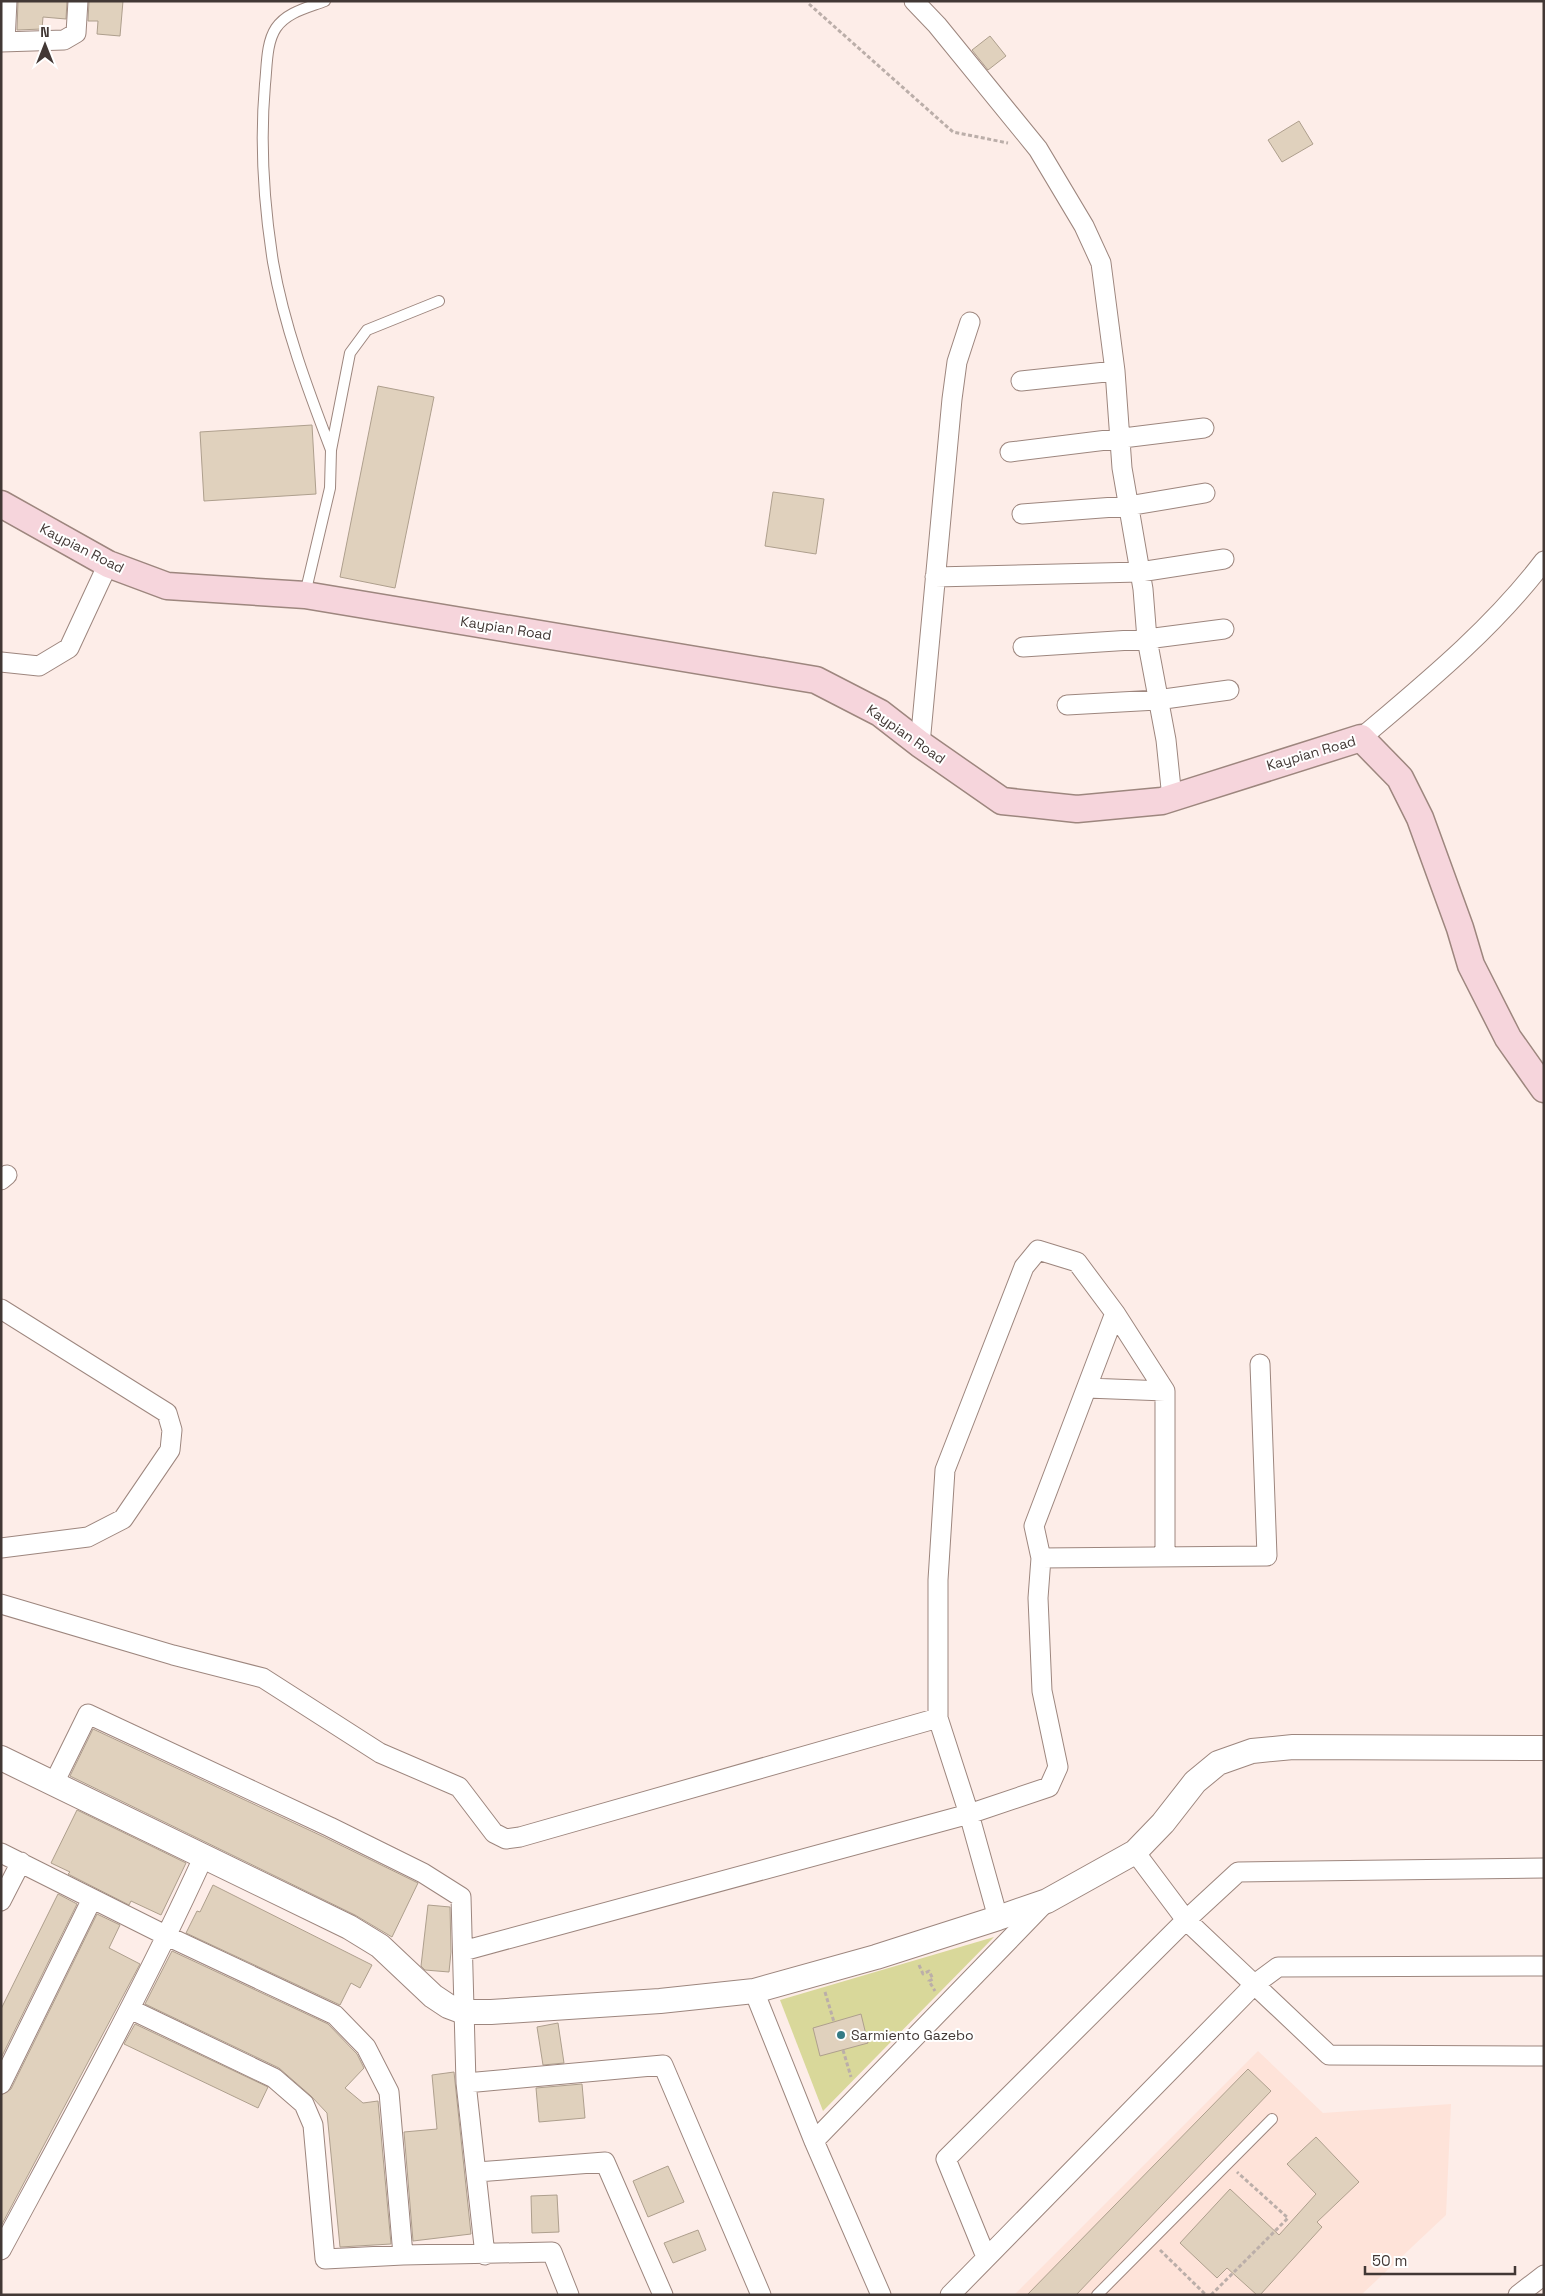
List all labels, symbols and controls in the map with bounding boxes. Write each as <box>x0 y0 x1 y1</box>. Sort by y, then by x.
north arrow <box>20 20 70 70</box>
text: N <box>40 23 50 41</box>
street label: Kaypian Road <box>37 519 127 577</box>
street label: Kaypian Road <box>459 612 553 644</box>
street label: Kaypian Road <box>863 700 949 768</box>
street label: Kaypian Road <box>1264 732 1358 774</box>
place label: Sarmiento Gazebo <box>851 2026 974 2044</box>
marker: Sarmiento Gazebo <box>835 2029 847 2041</box>
scale bar <box>1365 2244 1515 2276</box>
text: 50 m <box>1372 2251 1407 2270</box>

